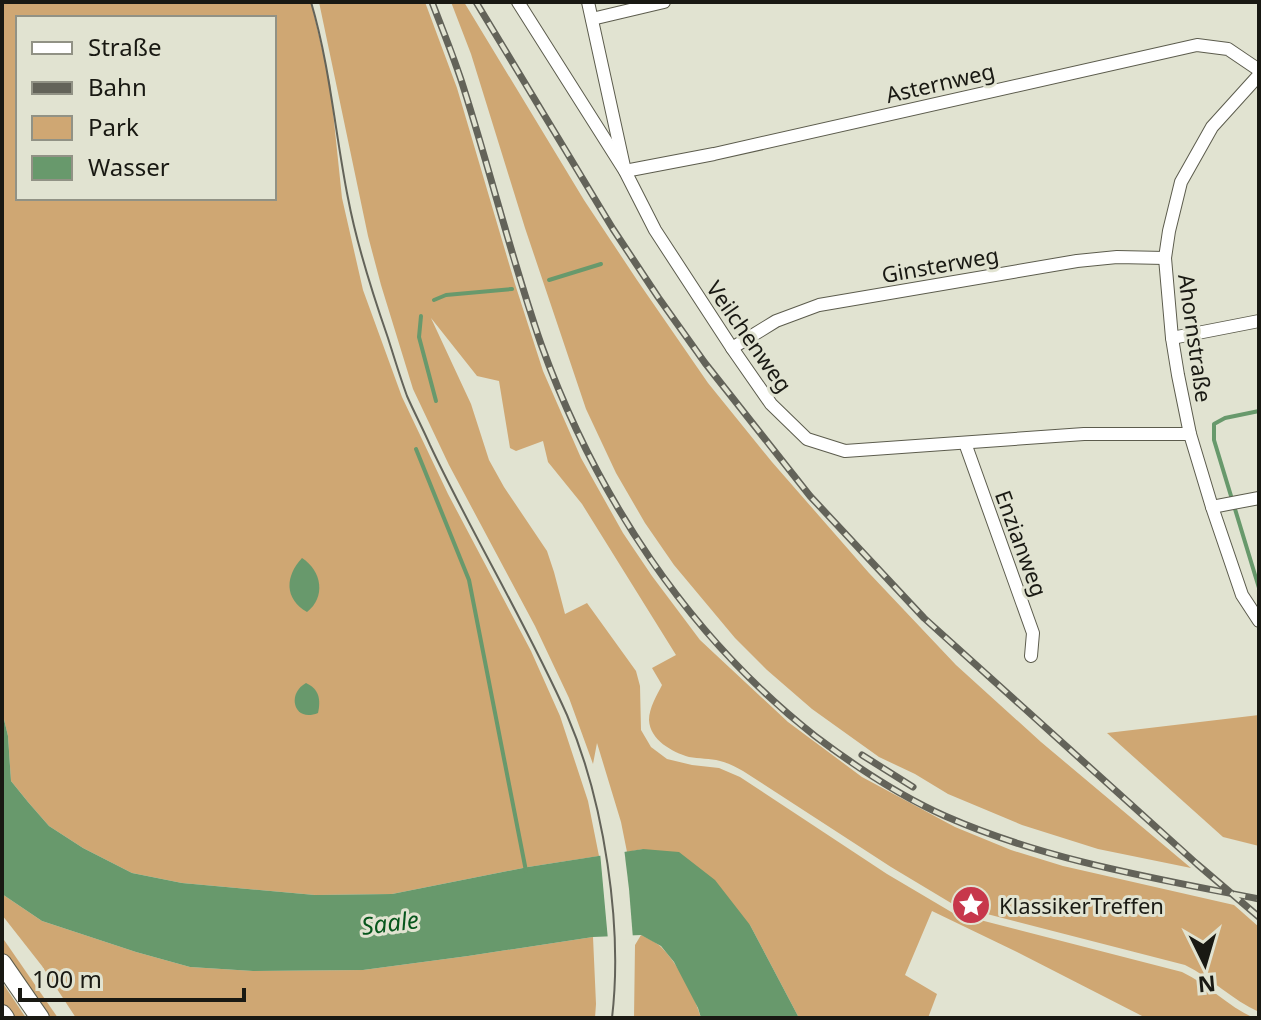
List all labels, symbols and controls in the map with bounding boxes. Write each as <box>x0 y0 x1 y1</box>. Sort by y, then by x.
legend <box>16 16 276 200</box>
text: Straße <box>88 30 161 63</box>
street label: Asternweg <box>883 55 997 109</box>
text: Bahn <box>88 70 147 103</box>
text: Park <box>88 110 139 143</box>
text: Wasser <box>88 150 170 183</box>
street label: Ginsterweg <box>879 239 1001 289</box>
street label: Ahornstraße <box>1172 272 1220 404</box>
street label: Veilchenweg <box>700 274 800 398</box>
street label: Enzianweg <box>989 486 1055 600</box>
place icon: KlassikerTreffen <box>950 884 992 926</box>
place label: KlassikerTreffen <box>999 890 1164 920</box>
water label: Saale <box>359 902 421 942</box>
north arrow <box>1165 924 1245 1004</box>
scale bar <box>20 952 244 1002</box>
text: 100 m <box>32 962 102 995</box>
text: N <box>1197 969 1217 1001</box>

